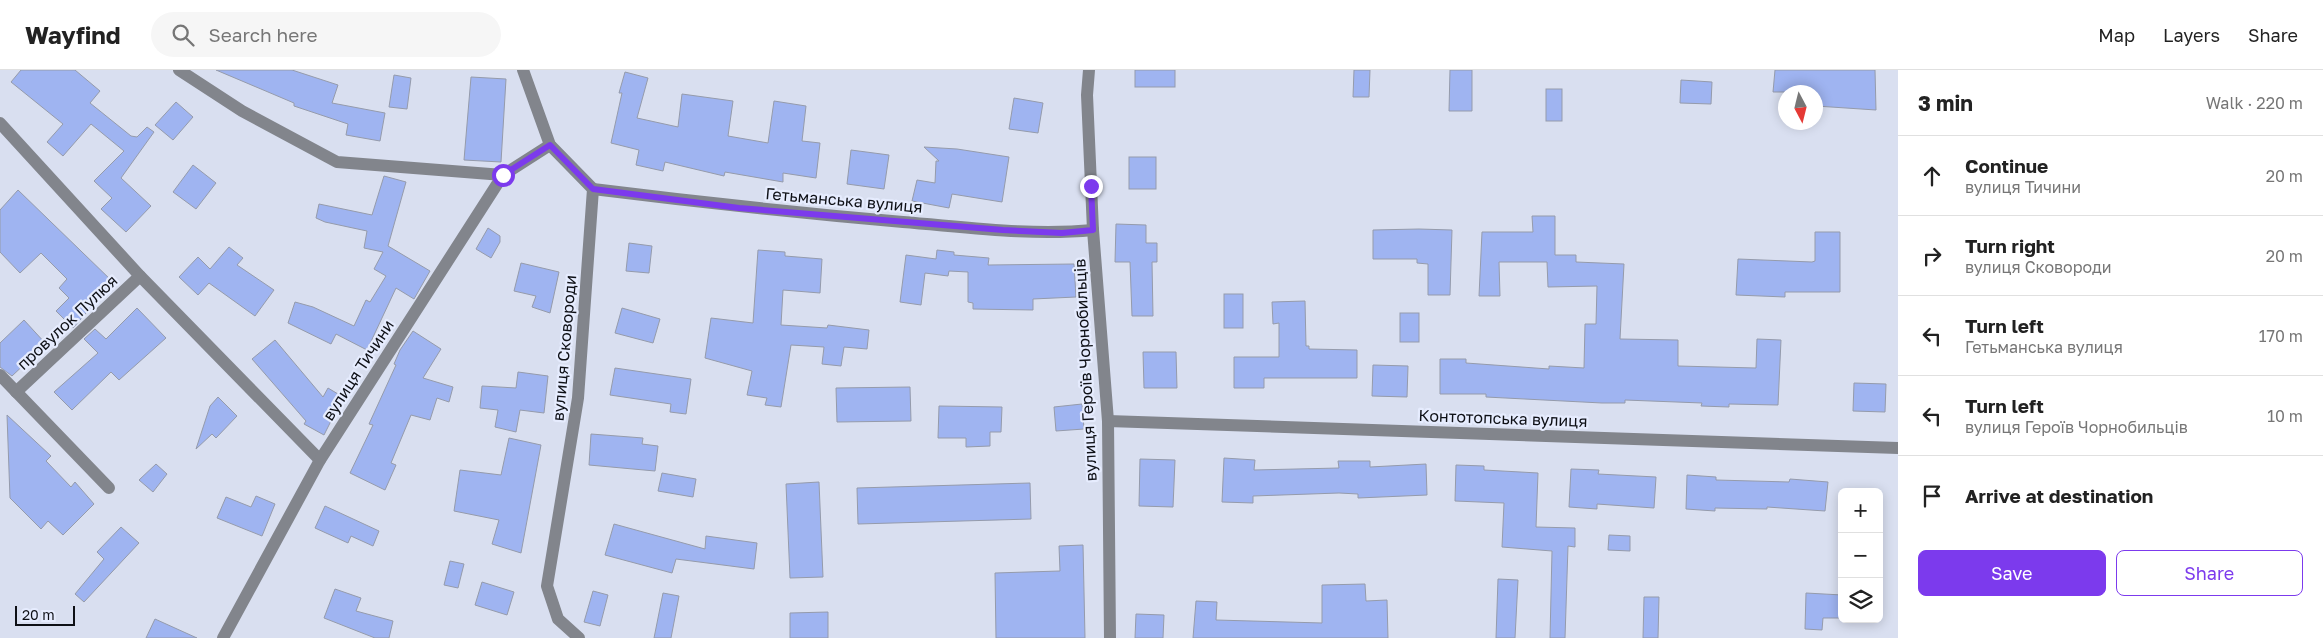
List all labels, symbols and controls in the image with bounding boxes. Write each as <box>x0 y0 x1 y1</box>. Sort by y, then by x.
search box <box>151 12 501 57</box>
text: Wayfind <box>25 20 121 49</box>
icon: search <box>169 21 197 49</box>
text: Search here <box>209 23 317 46</box>
text: Map <box>2098 24 2135 46</box>
text: Layers <box>2163 24 2220 46</box>
text: Share <box>2248 24 2298 46</box>
north arrow <box>1778 85 1823 130</box>
text: 3 min <box>1918 90 1973 116</box>
text: Walk · 220 m <box>2206 93 2303 113</box>
text: Continue <box>1965 154 2048 177</box>
icon: ahead <box>1918 162 1946 190</box>
route start <box>492 164 515 187</box>
text: 20 m <box>2266 166 2303 186</box>
route end <box>1080 175 1103 198</box>
text: вулиця Тичини <box>1965 177 2081 197</box>
street label: Гетьманська вулиця <box>765 183 923 217</box>
text: Turn right <box>1965 234 2055 257</box>
icon: right <box>1918 242 1946 270</box>
text: 20 m <box>2266 246 2303 266</box>
text: вулиця Сковороди <box>1965 257 2111 277</box>
street label: вулиця Героїв Чорнобильців <box>1069 258 1101 482</box>
street label: провулок Пулюя <box>13 270 121 374</box>
street label: вулиця Сковороди <box>548 274 580 422</box>
text: Turn left <box>1965 314 2044 337</box>
street label: вулиця Тичини <box>318 316 398 424</box>
icon: left <box>1918 322 1946 350</box>
text: 170 m <box>2259 326 2303 346</box>
text: Гетьманська вулиця <box>1965 337 2123 357</box>
text: Turn left <box>1965 394 2044 417</box>
icon: left <box>1918 402 1946 430</box>
street label: Контотопська вулиця <box>1418 405 1588 431</box>
text: 10 m <box>2267 406 2303 426</box>
text: вулиця Героїв Чорнобильців <box>1965 417 2188 437</box>
icon: arrive <box>1918 482 1946 510</box>
text: Arrive at destination <box>1965 484 2153 507</box>
map controls <box>1838 488 1883 623</box>
button: + <box>1838 488 1883 533</box>
button: − <box>1838 533 1883 578</box>
button: Save <box>1918 550 2106 596</box>
button: Share <box>2116 550 2303 596</box>
button: layers <box>1838 578 1883 623</box>
scale bar <box>15 603 75 626</box>
text: 20 m <box>22 606 55 623</box>

